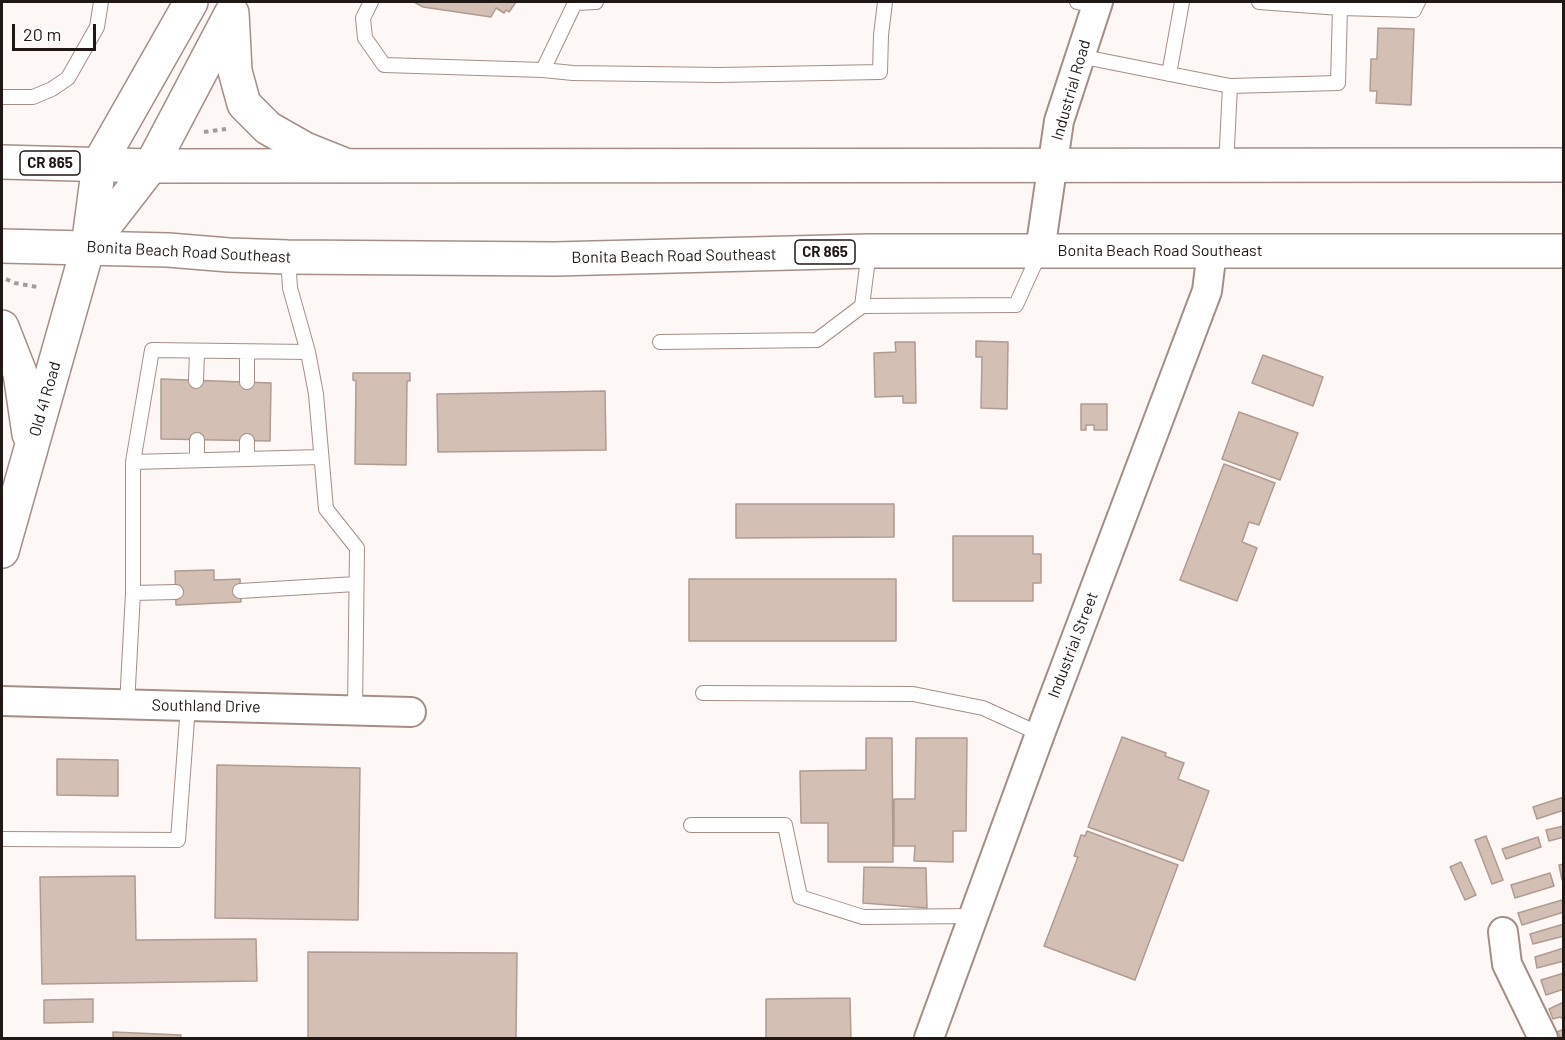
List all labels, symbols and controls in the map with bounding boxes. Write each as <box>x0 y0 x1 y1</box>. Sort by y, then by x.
scale bar <box>15 12 99 50</box>
text: 20 m <box>23 23 61 45</box>
street label: Industrial Road <box>1047 37 1095 143</box>
road number: CR 865 <box>20 151 80 175</box>
street label: Bonita Beach Road Southeast <box>86 237 292 267</box>
road number: CR 865 <box>795 240 855 264</box>
street label: Bonita Beach Road Southeast <box>1057 241 1263 261</box>
street label: Bonita Beach Road Southeast <box>571 245 777 267</box>
street label: Old 41 Road <box>25 359 65 439</box>
street label: Industrial Street <box>1044 589 1102 701</box>
street label: Southland Drive <box>151 695 261 717</box>

